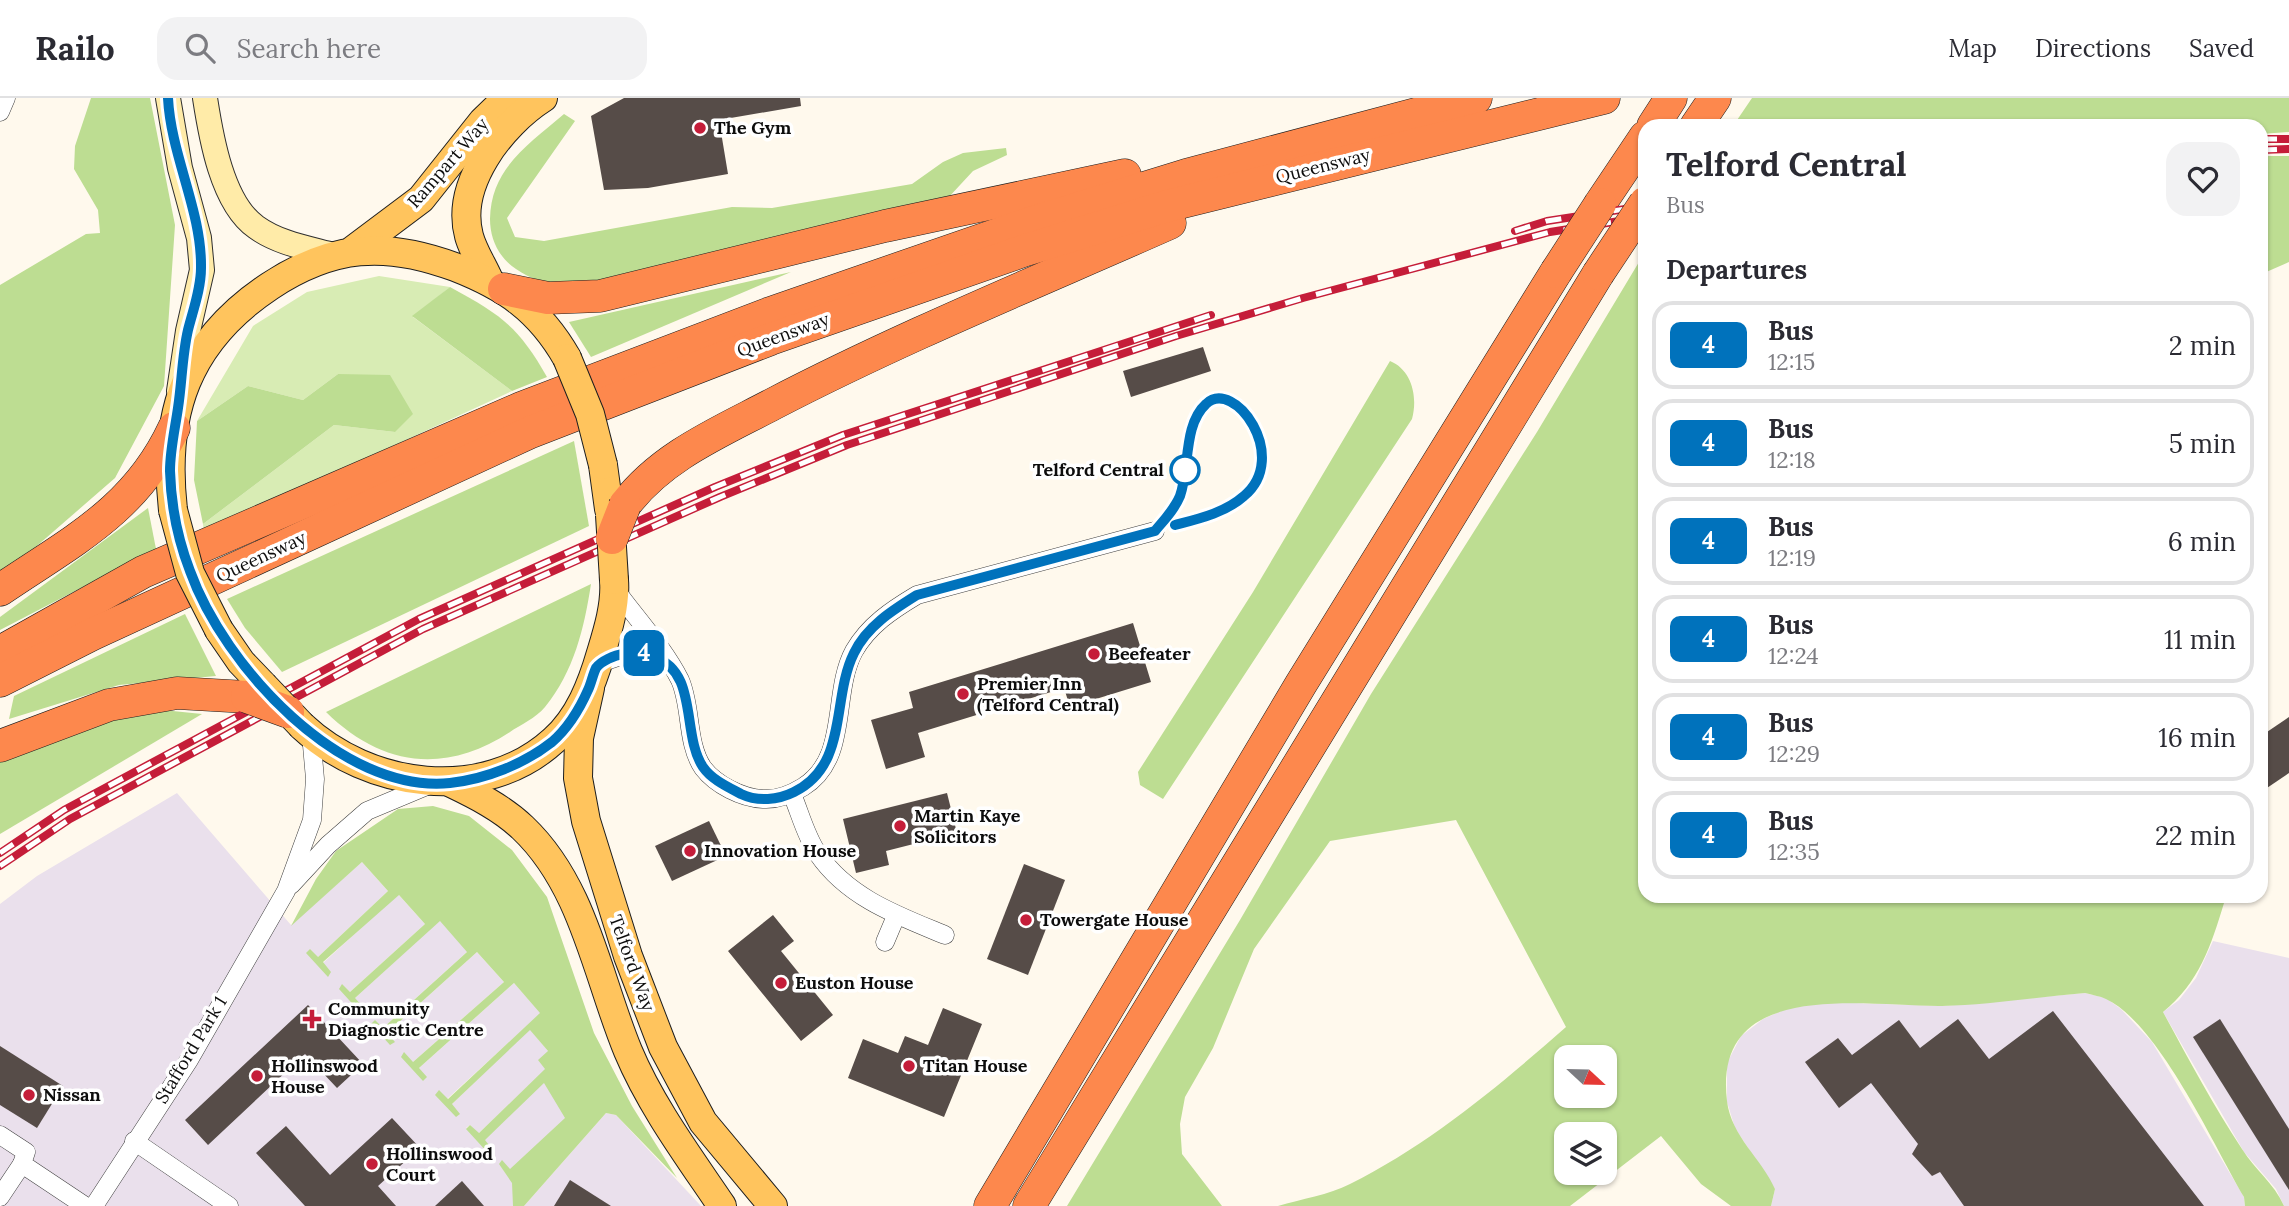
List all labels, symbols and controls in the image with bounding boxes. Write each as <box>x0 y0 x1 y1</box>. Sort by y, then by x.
search box <box>157 17 647 80</box>
text: Railo <box>35 27 115 69</box>
icon: search <box>181 29 219 67</box>
text: Search here <box>237 32 381 65</box>
text: Map <box>1948 33 1997 64</box>
text: Directions <box>2035 33 2151 64</box>
text: Saved <box>2189 33 2254 64</box>
street label: Rampart Way <box>402 112 493 213</box>
place label: The Gym <box>714 116 792 139</box>
marker: The Gym <box>692 120 708 136</box>
button: heart <box>2166 142 2240 216</box>
street label: Queensway <box>1273 143 1373 188</box>
text: Telford Central <box>1666 143 1907 185</box>
text: Bus <box>1666 190 1705 219</box>
text: Departures <box>1666 253 1807 286</box>
street label: Queensway <box>734 307 833 362</box>
text: Bus <box>1768 314 1814 347</box>
text: 4 <box>1702 329 1715 360</box>
text: 2 min <box>2169 329 2236 362</box>
text: 12:15 <box>1768 347 1815 376</box>
text: Bus <box>1768 412 1814 445</box>
text: 4 <box>1702 427 1715 458</box>
text: 5 min <box>2169 427 2236 460</box>
text: 12:18 <box>1768 445 1816 474</box>
marker: Telford Central <box>1170 455 1200 485</box>
place label: Telford Central <box>1033 458 1164 481</box>
text: Bus <box>1768 510 1814 543</box>
text: 4 <box>1702 525 1715 556</box>
text: 6 min <box>2168 525 2236 558</box>
street label: Queensway <box>212 526 310 587</box>
text: 12:19 <box>1768 543 1816 572</box>
text: Bus <box>1768 608 1814 641</box>
text: 4 <box>1702 623 1715 654</box>
text: 11 min <box>2164 623 2236 656</box>
line badge: 4 <box>621 630 667 676</box>
text: 4 <box>637 637 651 668</box>
text: 12:24 <box>1768 641 1819 670</box>
place label: Beefeater <box>1108 642 1191 665</box>
marker: Beefeater <box>1086 646 1102 662</box>
place label: Premier Inn (Telford Central) <box>977 672 1119 716</box>
marker: Premier Inn (Telford Central) <box>955 686 971 702</box>
text: Bus <box>1768 706 1814 739</box>
text: 4 <box>1702 721 1715 752</box>
text: 16 min <box>2158 721 2236 754</box>
text: 12:29 <box>1768 739 1820 768</box>
place label: Martin Kaye Solicitors <box>914 804 1021 848</box>
text: Bus <box>1768 804 1814 837</box>
marker: Martin Kaye Solicitors <box>892 818 908 834</box>
text: 4 <box>1702 819 1715 850</box>
text: 22 min <box>2155 819 2236 852</box>
text: 12:35 <box>1768 837 1820 866</box>
place label: Innovation House <box>704 839 857 862</box>
marker: Innovation House <box>682 843 698 859</box>
place label: Towergate House <box>1040 908 1189 931</box>
street label: Telford Way <box>604 912 661 1015</box>
marker: Towergate House <box>1018 912 1034 928</box>
place label: Euston House <box>795 971 914 994</box>
marker: Euston House <box>773 975 789 991</box>
street label: Stafford Park 1 <box>150 992 232 1108</box>
place label: Community Diagnostic Centre <box>328 997 484 1041</box>
marker: Community Diagnostic Centre <box>302 1009 322 1029</box>
north arrow <box>1554 1045 1617 1108</box>
map controls <box>1554 1045 1617 1185</box>
place label: Hollinswood House <box>271 1054 378 1098</box>
place label: Titan House <box>923 1054 1028 1077</box>
marker: Titan House <box>901 1058 917 1074</box>
marker: Hollinswood House <box>249 1068 265 1084</box>
place label: Nissan <box>43 1083 101 1106</box>
marker: Nissan <box>21 1087 37 1103</box>
button: layers <box>1554 1122 1617 1185</box>
place label: Hollinswood Court <box>386 1142 493 1186</box>
marker: Hollinswood Court <box>364 1156 380 1172</box>

